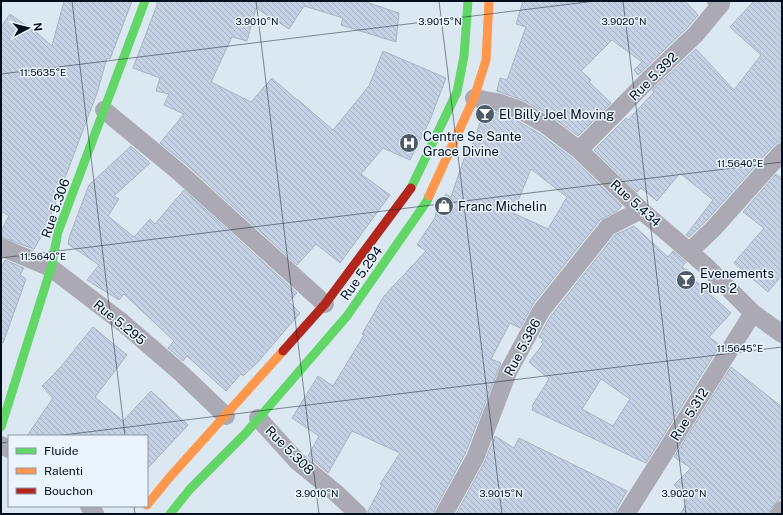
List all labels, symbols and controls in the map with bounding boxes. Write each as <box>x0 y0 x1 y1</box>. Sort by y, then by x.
north arrow <box>8 8 48 48</box>
text: 3.9010°N <box>235 15 279 27</box>
text: 3.9015°N <box>418 15 462 27</box>
text: 3.9020°N <box>601 15 647 27</box>
text: N <box>31 22 44 32</box>
street label: Rue 5.392 <box>626 49 681 104</box>
text: 11.5635°E <box>20 66 66 78</box>
bar icon: El Billy Joel Moving <box>474 103 496 125</box>
place label: El Billy Joel Moving <box>499 107 614 122</box>
place label: Centre Se Sante Grace Divine <box>423 129 521 159</box>
hospital icon: Centre Se Sante Grace Divine <box>398 132 420 154</box>
text: 11.5640°E <box>717 157 763 169</box>
street label: Rue 5.306 <box>38 176 73 240</box>
street label: Rue 5.434 <box>607 177 664 230</box>
shop icon: Franc Michelin <box>433 195 455 217</box>
place label: Franc Michelin <box>458 199 547 214</box>
street label: Rue 5.294 <box>337 244 385 303</box>
text: 11.5640°E <box>20 250 66 262</box>
place label: Evenements Plus 2 <box>700 266 774 296</box>
bar icon: Evenements Plus 2 <box>675 269 697 291</box>
street label: Rue 5.295 <box>91 297 149 348</box>
street label: Rue 5.386 <box>501 316 544 378</box>
text: 11.5645°E <box>717 342 763 354</box>
street label: Rue 5.312 <box>667 385 712 443</box>
street label: Rue 5.308 <box>262 423 317 478</box>
legend <box>8 435 148 507</box>
text: Fluide <box>44 444 79 458</box>
text: Ralenti <box>44 464 83 478</box>
text: Bouchon <box>44 484 93 498</box>
text: 3.9010°N <box>295 487 339 499</box>
text: 3.9015°N <box>479 487 523 499</box>
text: 3.9020°N <box>661 487 707 499</box>

